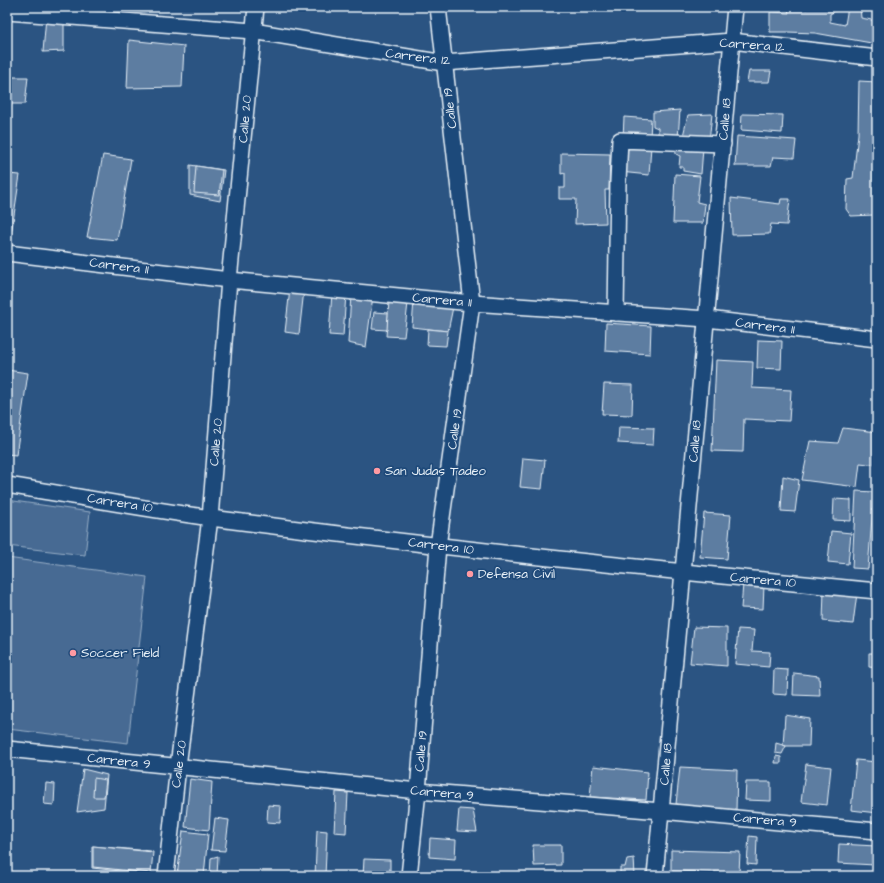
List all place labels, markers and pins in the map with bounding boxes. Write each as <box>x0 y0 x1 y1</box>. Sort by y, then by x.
place label: San Judas Tadeo <box>385 462 487 480</box>
marker: San Judas Tadeo <box>372 466 382 476</box>
place label: Defensa Civil <box>478 565 555 583</box>
marker: Defensa Civil <box>465 569 475 579</box>
place label: Soccer Field <box>81 644 160 662</box>
marker: Soccer Field <box>68 648 78 658</box>

